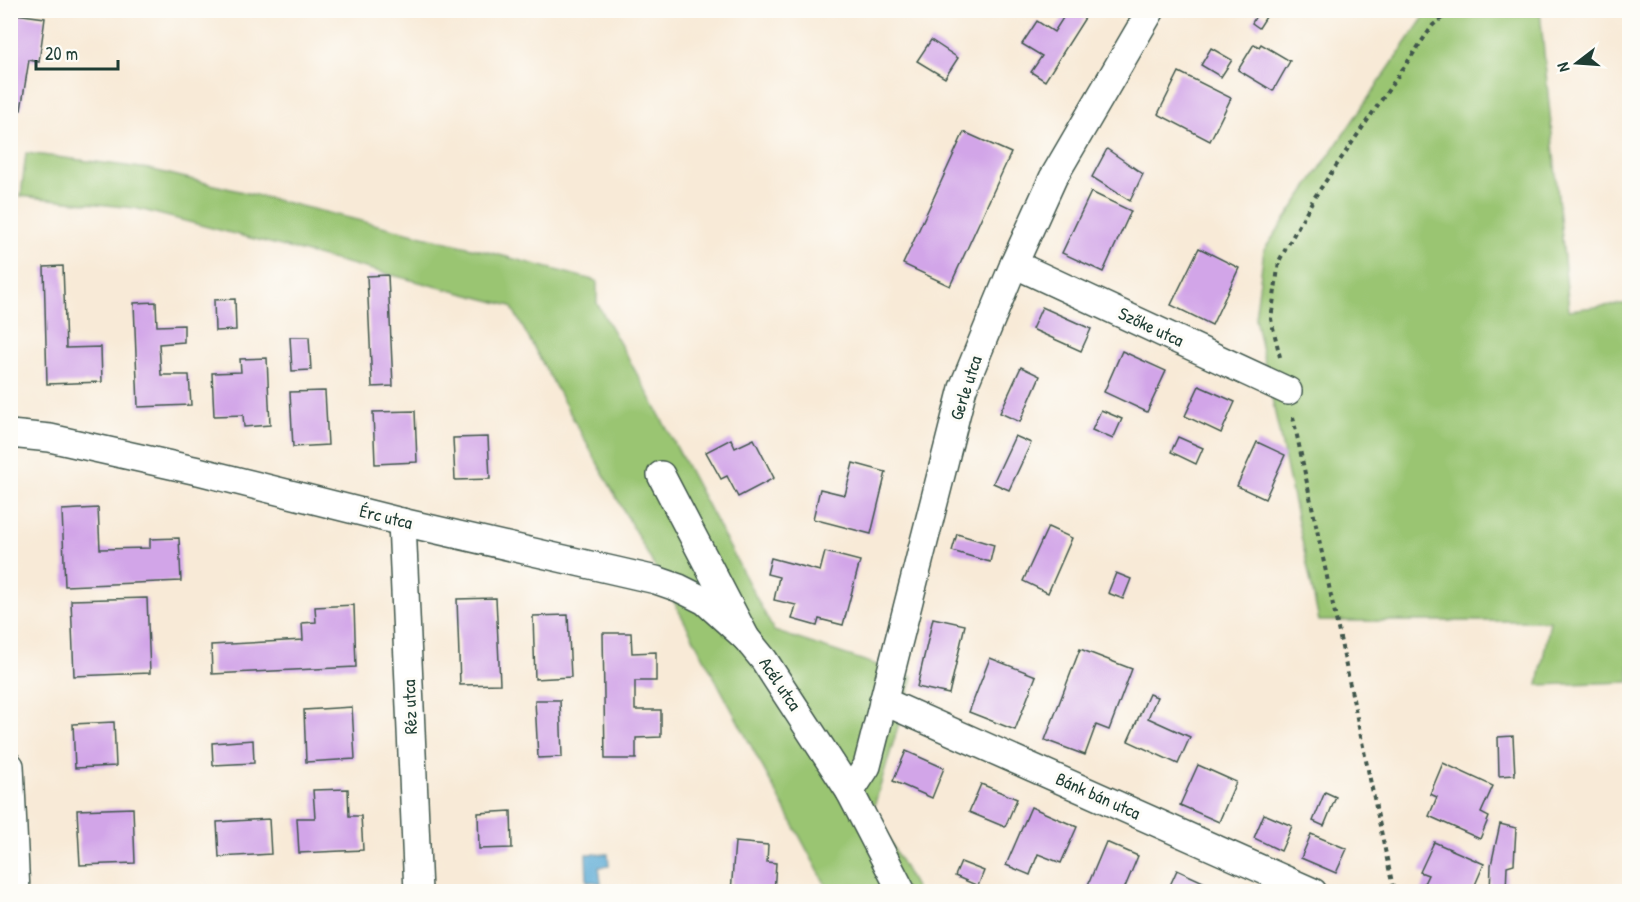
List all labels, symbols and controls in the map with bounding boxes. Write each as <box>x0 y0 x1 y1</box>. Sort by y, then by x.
scale bar <box>36 33 118 71</box>
north arrow <box>1547 33 1607 93</box>
text: 20 m <box>45 41 78 66</box>
text: N <box>1551 60 1574 75</box>
street label: Szőke utca <box>1114 301 1188 353</box>
street label: Gerle utca <box>943 352 988 423</box>
street label: Érc utca <box>357 498 415 535</box>
street label: Acél utca <box>753 652 807 715</box>
street label: Réz utca <box>396 679 423 735</box>
street label: Bánk bán utca <box>1052 766 1144 825</box>

